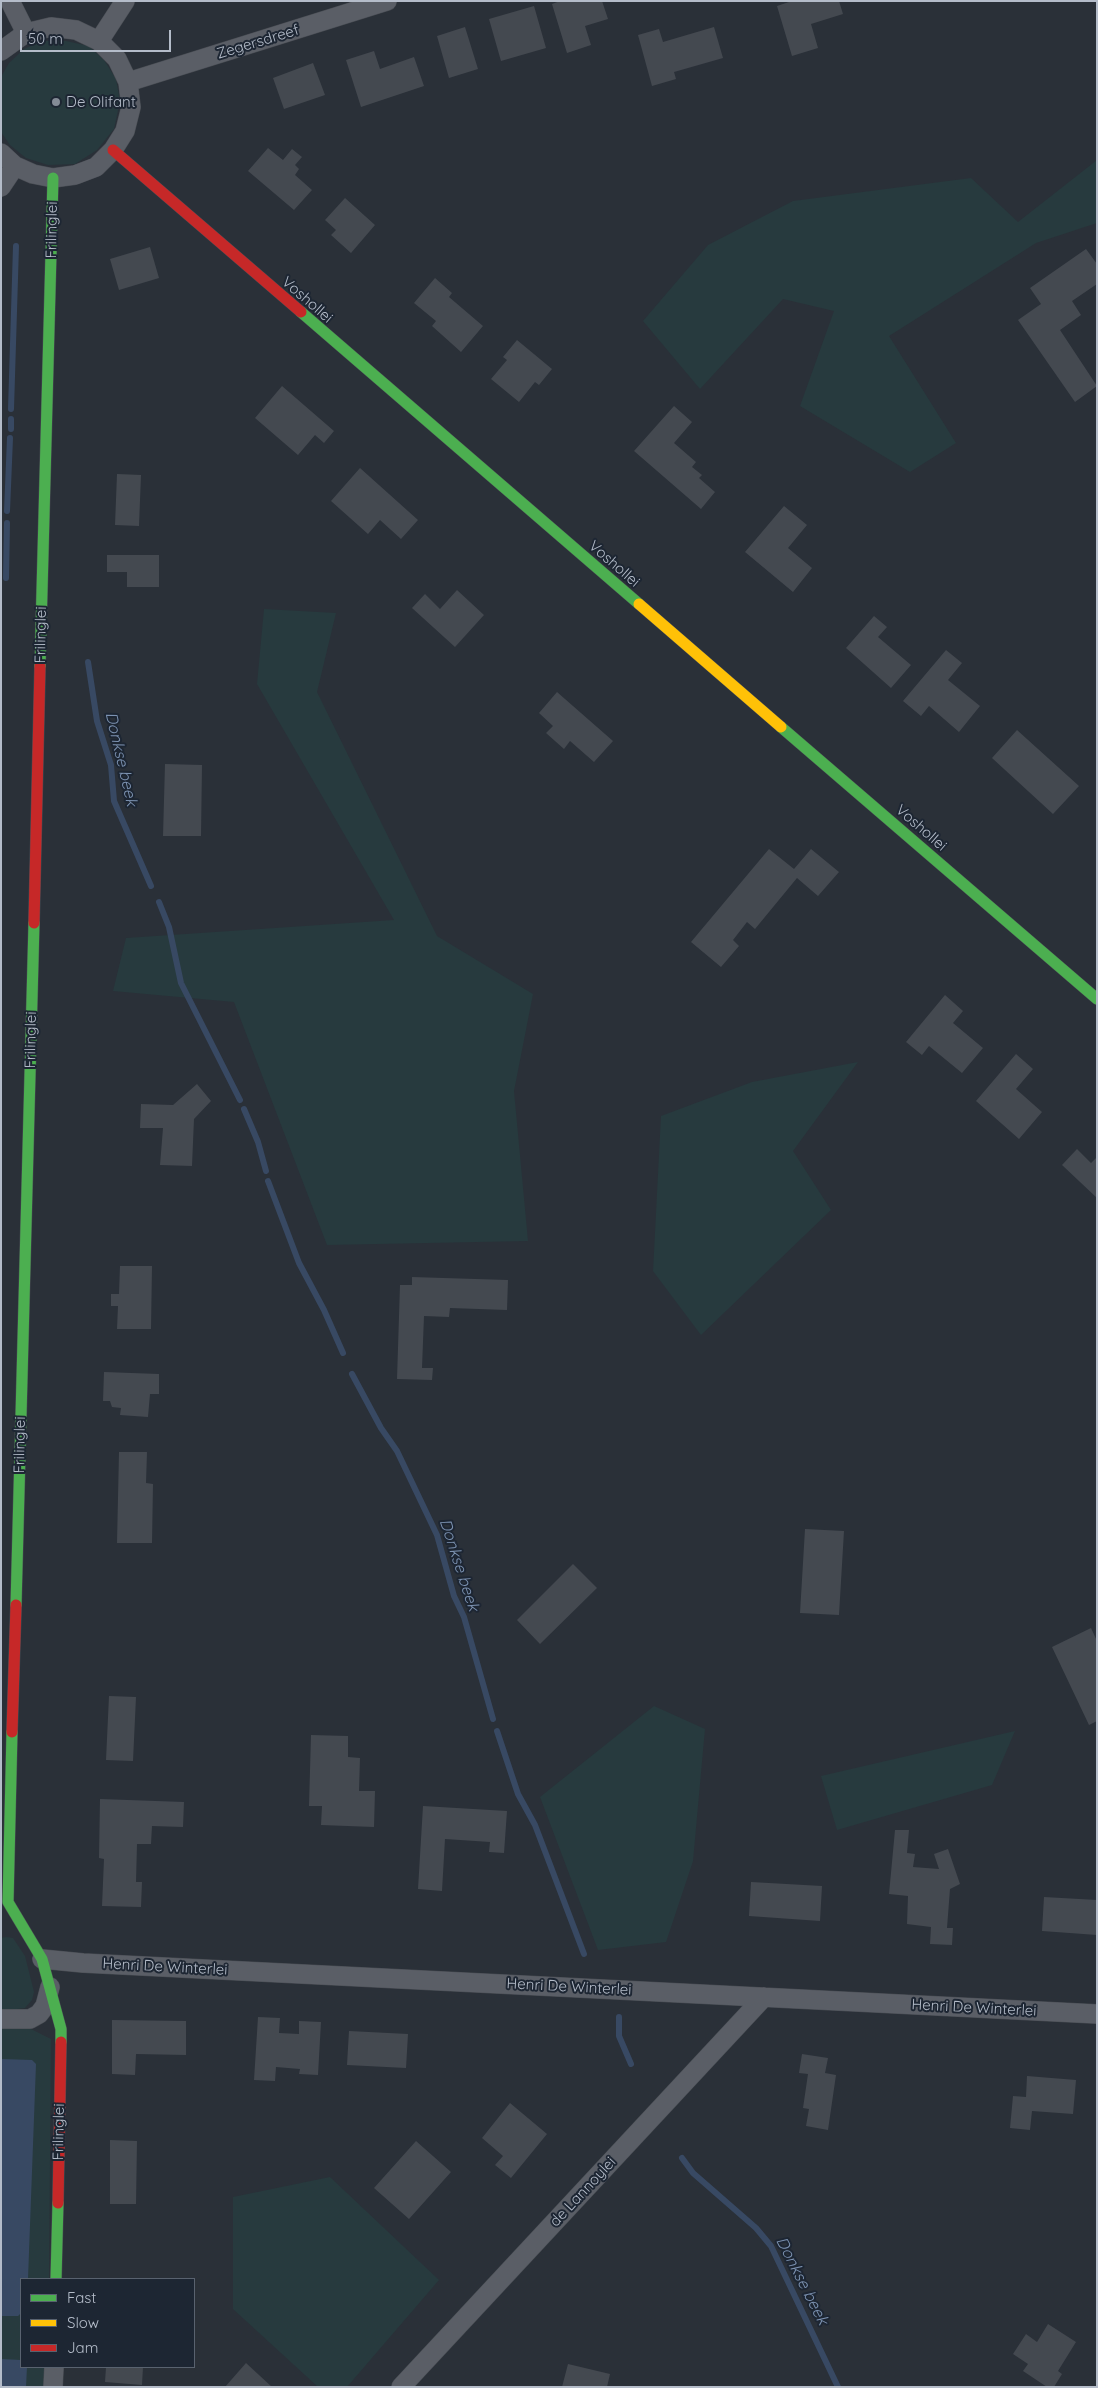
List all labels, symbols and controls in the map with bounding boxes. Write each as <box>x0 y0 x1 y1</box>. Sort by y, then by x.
scale bar <box>22 20 174 52</box>
street label: Zegersdreef <box>215 21 301 63</box>
text: 50 m <box>28 29 63 48</box>
place label: De Olifant <box>66 93 136 111</box>
marker: De Olifant <box>50 96 62 108</box>
street label: Frilinglei <box>43 201 61 259</box>
street label: Voshollei <box>278 273 336 327</box>
street label: Voshollei <box>585 537 643 591</box>
street label: Frilinglei <box>32 606 50 664</box>
water label: Donkse beek <box>101 710 141 808</box>
street label: Voshollei <box>892 801 950 855</box>
street label: Frilinglei <box>22 1011 40 1069</box>
street label: Frilinglei <box>11 1416 29 1474</box>
water label: Donkse beek <box>435 1516 483 1614</box>
street label: Henri De Winterlei <box>102 1955 228 1979</box>
street label: Henri De Winterlei <box>506 1975 632 1999</box>
street label: Henri De Winterlei <box>911 1996 1037 2020</box>
street label: Frilinglei <box>50 2103 68 2161</box>
street label: de Lannoylei <box>546 2153 620 2231</box>
water label: Donkse beek <box>772 2234 832 2328</box>
legend <box>20 2278 195 2368</box>
text: Fast <box>67 2288 96 2307</box>
text: Slow <box>67 2313 99 2332</box>
text: Jam <box>67 2338 98 2357</box>

